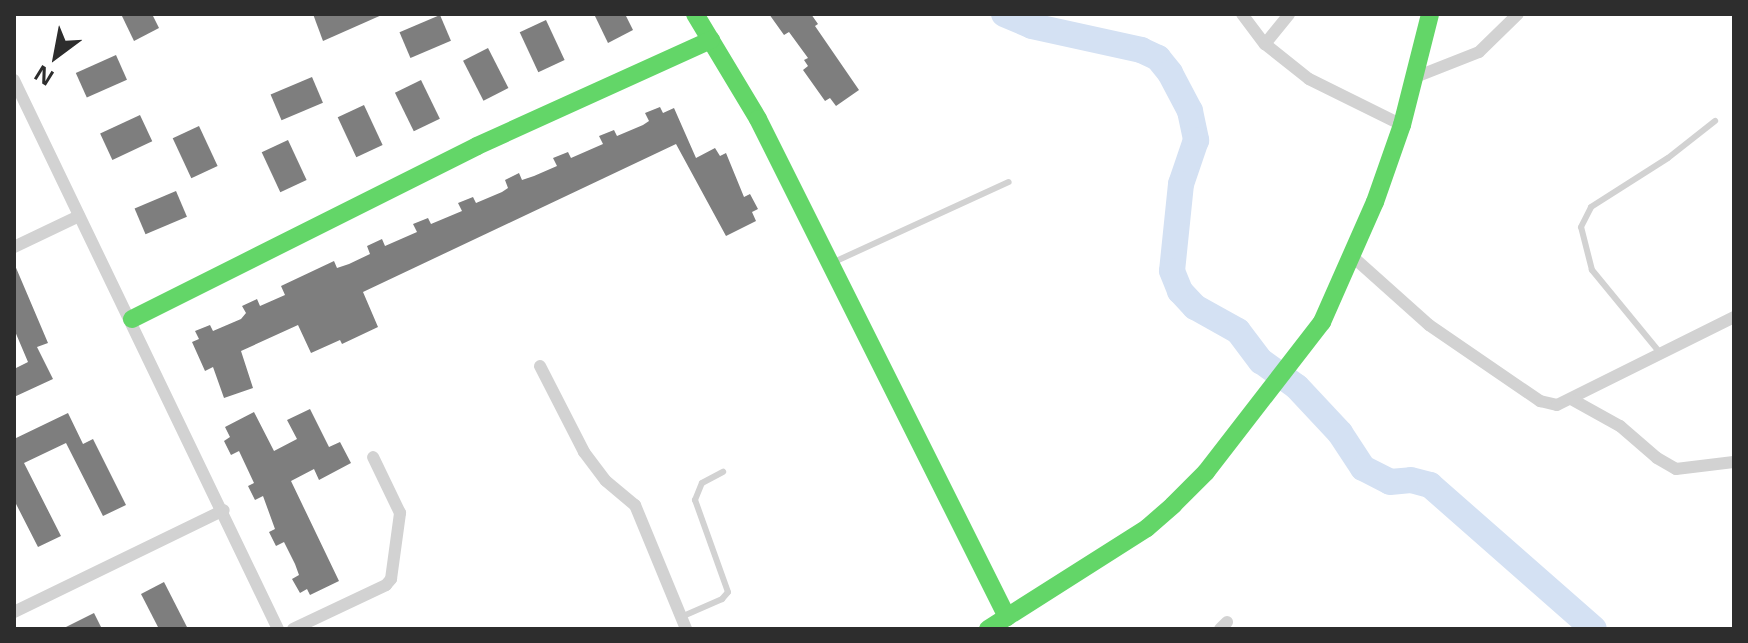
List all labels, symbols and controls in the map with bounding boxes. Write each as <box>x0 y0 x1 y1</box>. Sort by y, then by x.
north arrow <box>16 16 96 96</box>
text: N <box>28 59 59 94</box>

